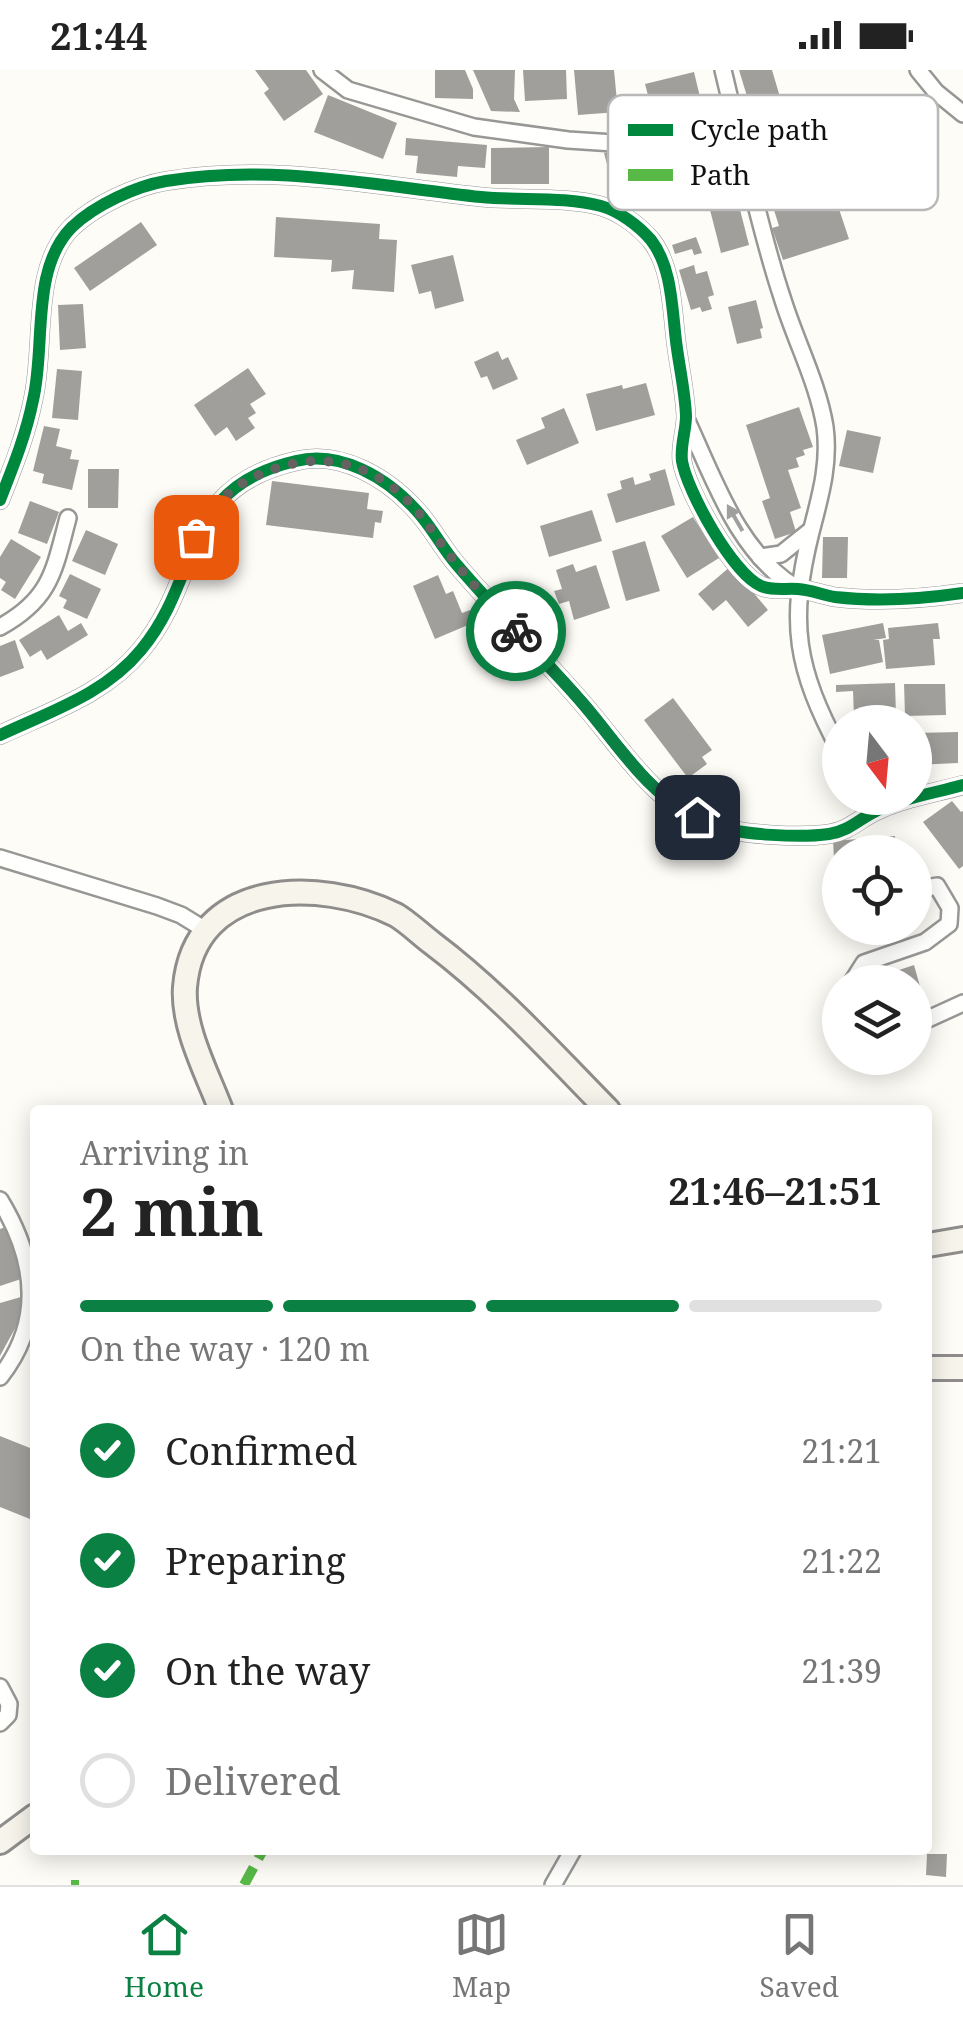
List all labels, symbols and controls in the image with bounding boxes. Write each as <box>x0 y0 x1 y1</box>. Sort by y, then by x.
text: 21:44 <box>50 9 147 61</box>
legend <box>608 95 938 210</box>
text: Cycle path <box>690 110 828 148</box>
text: Path <box>690 155 750 193</box>
pin <box>154 495 239 580</box>
one-way arrow <box>726 504 744 532</box>
icon: bag <box>169 510 224 565</box>
courier <box>466 581 566 681</box>
icon: bike <box>489 604 544 659</box>
north arrow <box>822 705 932 815</box>
map controls <box>822 705 932 1075</box>
pin <box>655 775 740 860</box>
icon: home <box>670 790 725 845</box>
button: locate <box>822 835 932 945</box>
button: layers <box>822 965 932 1075</box>
text: Arriving in <box>80 1131 249 1174</box>
text: 21:46–21:51 <box>668 1164 882 1216</box>
text: 2 min <box>80 1167 264 1255</box>
text: On the way · 120 m <box>80 1327 370 1370</box>
icon: check <box>80 1423 135 1478</box>
text: Confirmed <box>165 1424 357 1476</box>
text: 21:21 <box>801 1429 882 1472</box>
icon: check <box>80 1533 135 1588</box>
text: Preparing <box>165 1534 346 1586</box>
text: 21:22 <box>801 1539 882 1582</box>
icon: check <box>80 1643 135 1698</box>
text: On the way <box>165 1644 370 1696</box>
text: 21:39 <box>801 1649 882 1692</box>
text: Delivered <box>165 1754 341 1806</box>
tab: Home <box>124 1907 204 2005</box>
tab: Map <box>452 1907 511 2005</box>
tab: Saved <box>760 1907 839 2005</box>

